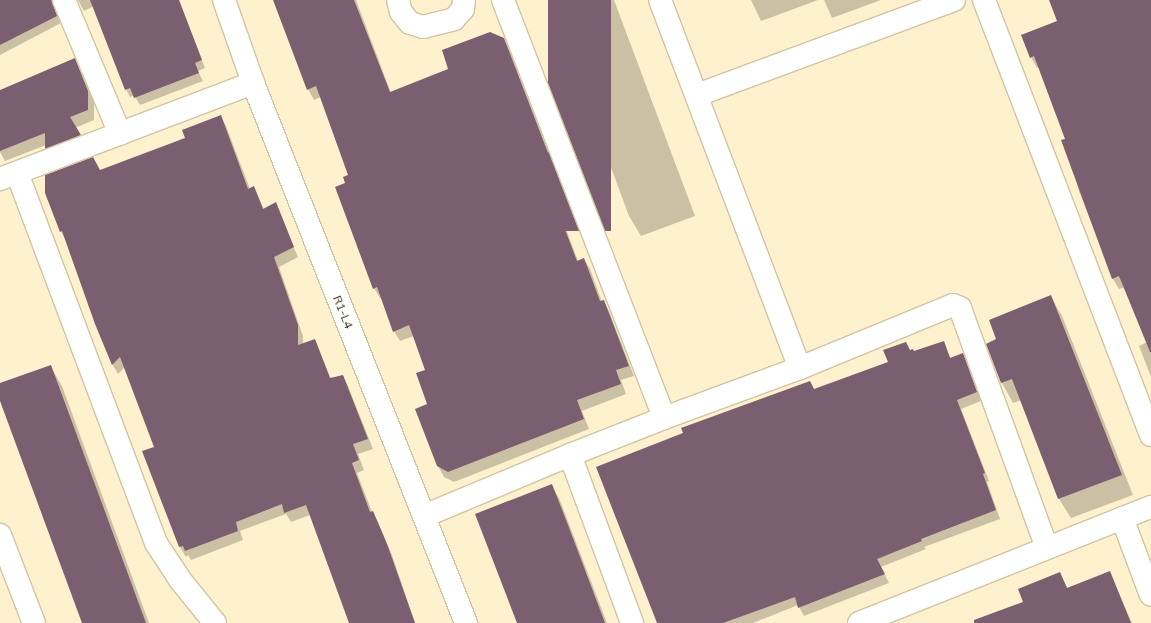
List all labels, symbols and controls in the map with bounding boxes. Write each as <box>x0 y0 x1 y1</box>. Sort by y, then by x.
street label: R1-L4 <box>330 293 356 331</box>

